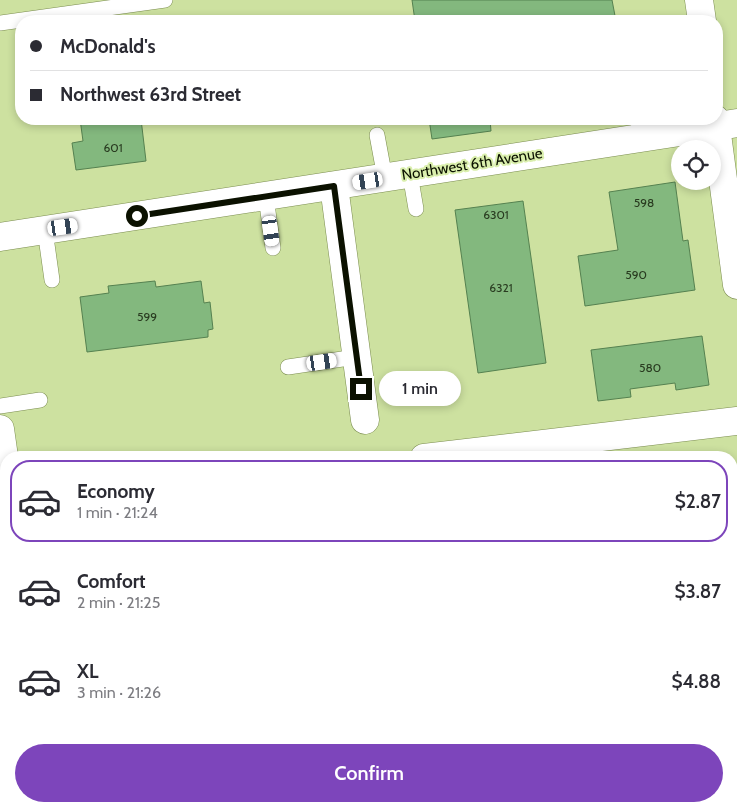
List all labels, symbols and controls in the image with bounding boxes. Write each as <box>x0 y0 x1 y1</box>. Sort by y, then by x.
text: McDonald's <box>60 35 156 58</box>
text: Northwest 63rd Street <box>60 83 241 106</box>
house number: 601 <box>103 140 123 155</box>
map controls <box>671 140 721 190</box>
button: locate <box>671 140 721 190</box>
street label: Northwest 6th Avenue <box>400 144 544 184</box>
car <box>352 171 383 191</box>
house number: 598 <box>634 195 654 210</box>
route start <box>126 205 148 227</box>
house number: 6301 <box>483 207 509 222</box>
car <box>261 215 280 247</box>
car <box>47 217 78 237</box>
house number: 590 <box>625 267 647 282</box>
house number: 6321 <box>489 280 513 295</box>
house number: 599 <box>137 309 157 324</box>
car <box>306 352 337 372</box>
house number: 580 <box>639 360 661 375</box>
callout: 1 min <box>378 372 461 406</box>
route end <box>350 378 372 400</box>
text: 1 min <box>402 379 438 398</box>
icon: car <box>17 479 62 524</box>
text: Economy <box>77 480 155 503</box>
text: $2.87 <box>675 490 721 513</box>
text: 1 min · 21:24 <box>77 503 158 522</box>
icon: car <box>17 569 62 614</box>
text: Comfort <box>77 570 146 593</box>
text: $3.87 <box>674 580 721 603</box>
text: 2 min · 21:25 <box>77 593 160 612</box>
icon: car <box>17 659 62 704</box>
text: XL <box>77 660 98 683</box>
text: $4.88 <box>671 670 721 693</box>
text: 3 min · 21:26 <box>77 683 161 702</box>
button: Confirm <box>15 744 723 802</box>

